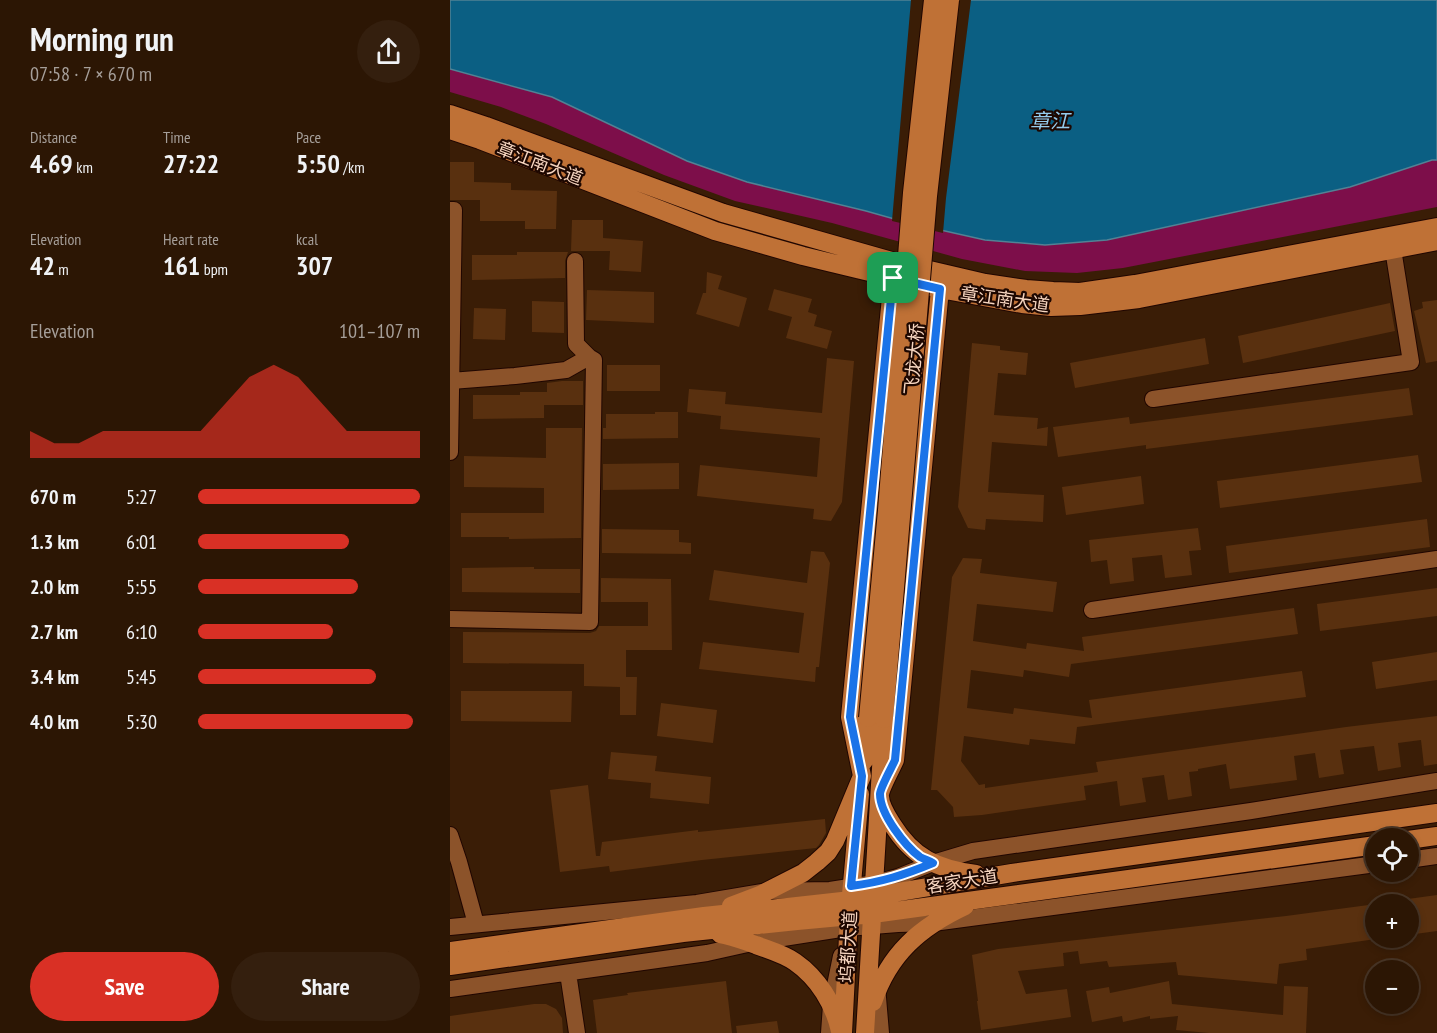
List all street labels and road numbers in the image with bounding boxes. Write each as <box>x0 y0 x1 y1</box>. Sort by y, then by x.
street label: 章江南大道 <box>494 136 586 190</box>
street label: 章江南大道 <box>959 281 1051 317</box>
street label: 飞龙大桥 <box>899 322 929 396</box>
street label: 客家大道 <box>925 864 999 898</box>
street label: 坞都大道 <box>835 910 861 984</box>

